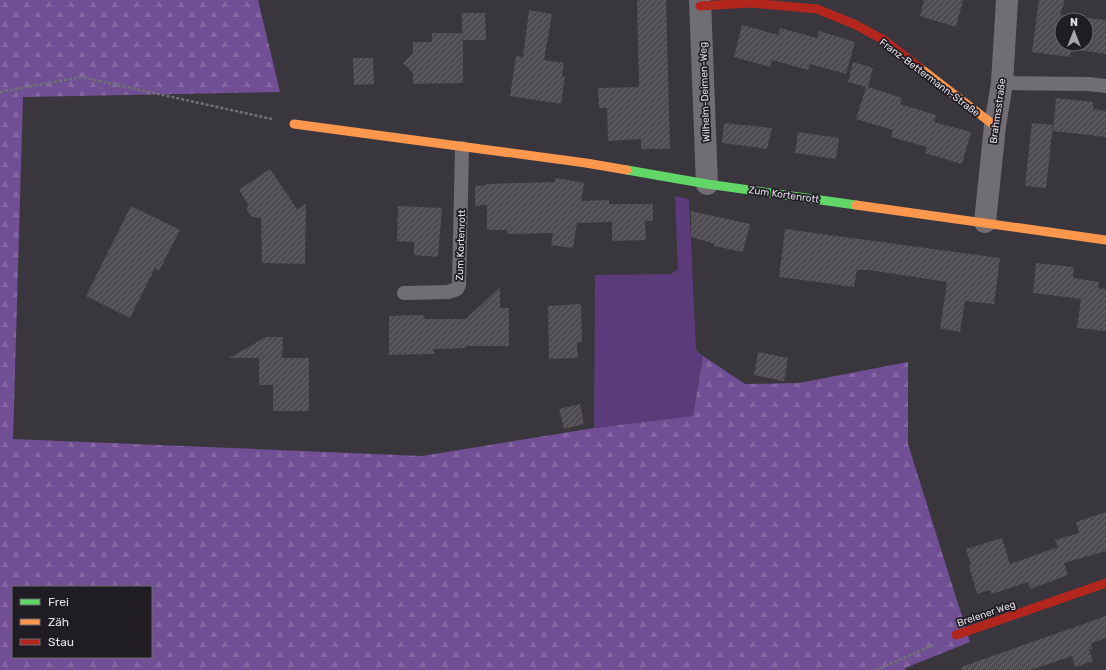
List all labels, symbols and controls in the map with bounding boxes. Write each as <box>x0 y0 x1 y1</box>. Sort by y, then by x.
north arrow <box>1054 12 1094 52</box>
text: N <box>1070 16 1078 29</box>
street label: Franz-Bettermann-Straße <box>877 36 982 120</box>
street label: Wilhelm-Deimen-Weg <box>697 42 713 142</box>
street label: Brahmsstraße <box>987 77 1009 145</box>
street label: Zum Kortenrott <box>748 184 820 206</box>
street label: Zum Kortenrott <box>454 209 468 281</box>
legend <box>12 586 152 658</box>
text: Frei <box>48 595 69 609</box>
street label: Brelener Weg <box>956 598 1017 630</box>
text: Zäh <box>48 615 69 629</box>
text: Stau <box>48 635 74 649</box>

